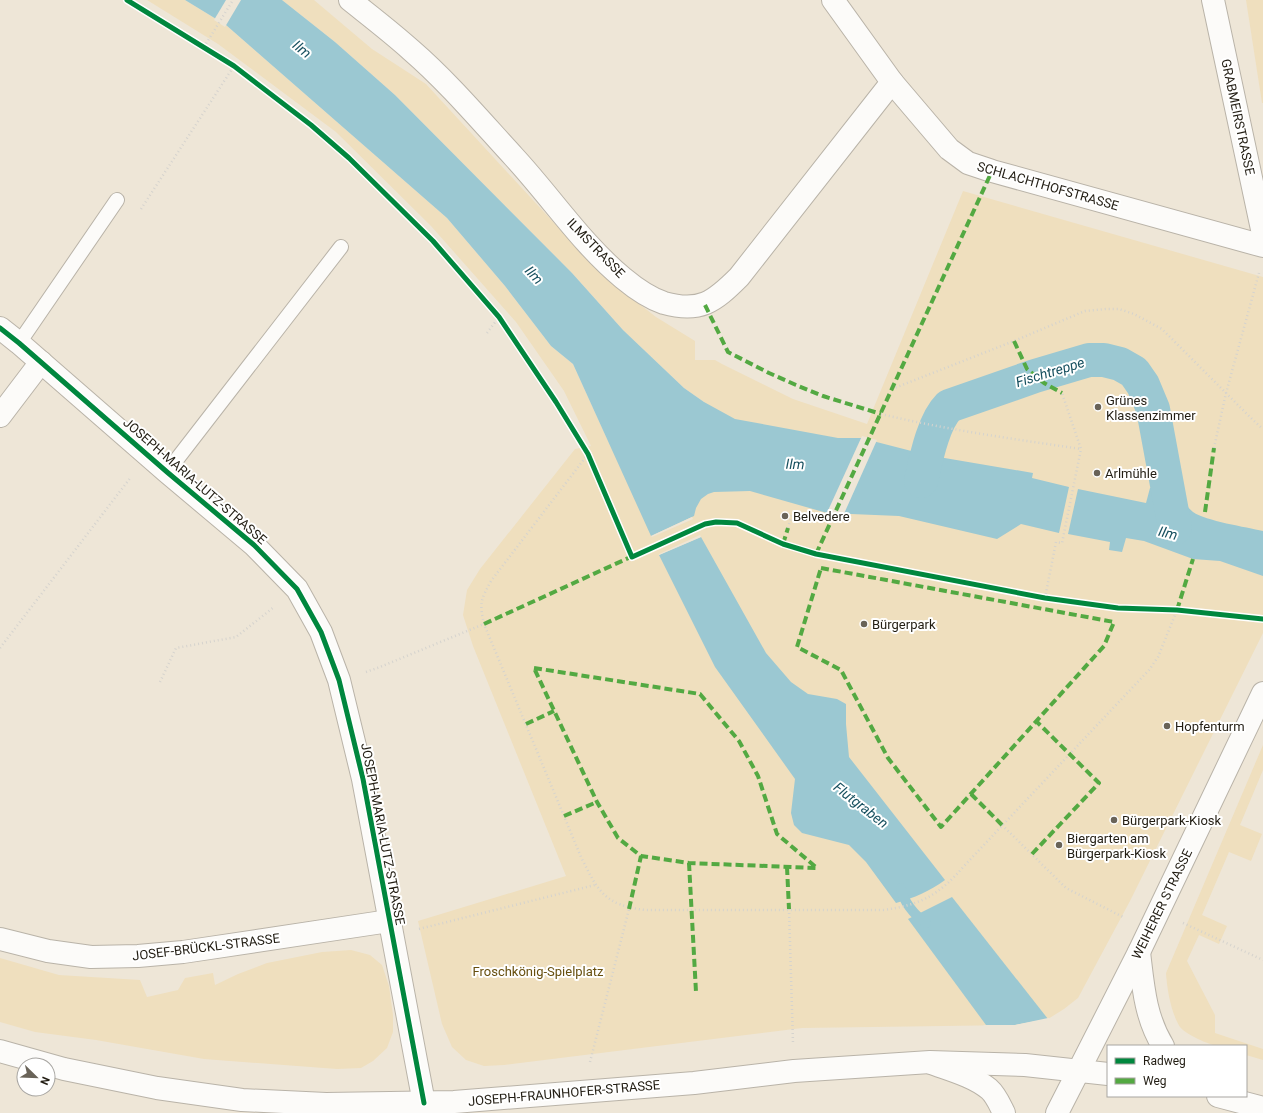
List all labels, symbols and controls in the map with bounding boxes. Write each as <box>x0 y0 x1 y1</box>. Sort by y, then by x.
water label: Ilm <box>290 37 314 61</box>
street label: GRABMEIRSTRASSE <box>1218 57 1258 177</box>
street label: SCHLACHTHOFSTRASSE <box>976 159 1120 213</box>
street label: ILMSTRASSE <box>564 215 628 281</box>
water label: Ilm <box>522 263 546 287</box>
water label: Fischtreppe <box>1014 354 1086 390</box>
place label: Grünes Klassenzimmer <box>1106 393 1196 423</box>
marker: Grünes Klassenzimmer <box>1093 402 1103 412</box>
street label: JOSEPH-MARIA-LUTZ-STRASSE <box>120 415 270 547</box>
water label: Ilm <box>785 456 805 472</box>
place label: Arlmühle <box>1105 466 1157 481</box>
marker: Arlmühle <box>1092 468 1102 478</box>
place label: Belvedere <box>793 509 850 524</box>
marker: Belvedere <box>780 511 790 521</box>
water label: Ilm <box>1157 523 1179 543</box>
place label: Bürgerpark <box>872 617 936 632</box>
marker: Bürgerpark <box>859 619 869 629</box>
place label: Hopfenturm <box>1175 719 1245 734</box>
marker: Hopfenturm <box>1162 721 1172 731</box>
street label: JOSEPH-MARIA-LUTZ-STRASSE <box>358 742 408 926</box>
water label: Flutgraben <box>831 779 891 831</box>
place label: Bürgerpark-Kiosk <box>1122 813 1222 828</box>
marker: Bürgerpark-Kiosk <box>1109 815 1119 825</box>
place label: Biergarten am Bürgerpark-Kiosk <box>1067 831 1167 861</box>
marker: Biergarten am Bürgerpark-Kiosk <box>1054 840 1064 850</box>
street label: WEIHERER STRASSE <box>1129 847 1195 961</box>
street label: JOSEF-BRÜCKL-STRASSE <box>131 931 281 963</box>
park label: Froschkönig-Spielplatz <box>472 964 604 979</box>
legend <box>1107 1045 1247 1097</box>
text: Radweg <box>1143 1054 1186 1068</box>
north arrow <box>16 1057 56 1097</box>
text: Weg <box>1143 1074 1167 1088</box>
text: N <box>37 1075 52 1087</box>
street label: JOSEPH-FRAUNHOFER-STRASSE <box>467 1077 661 1109</box>

